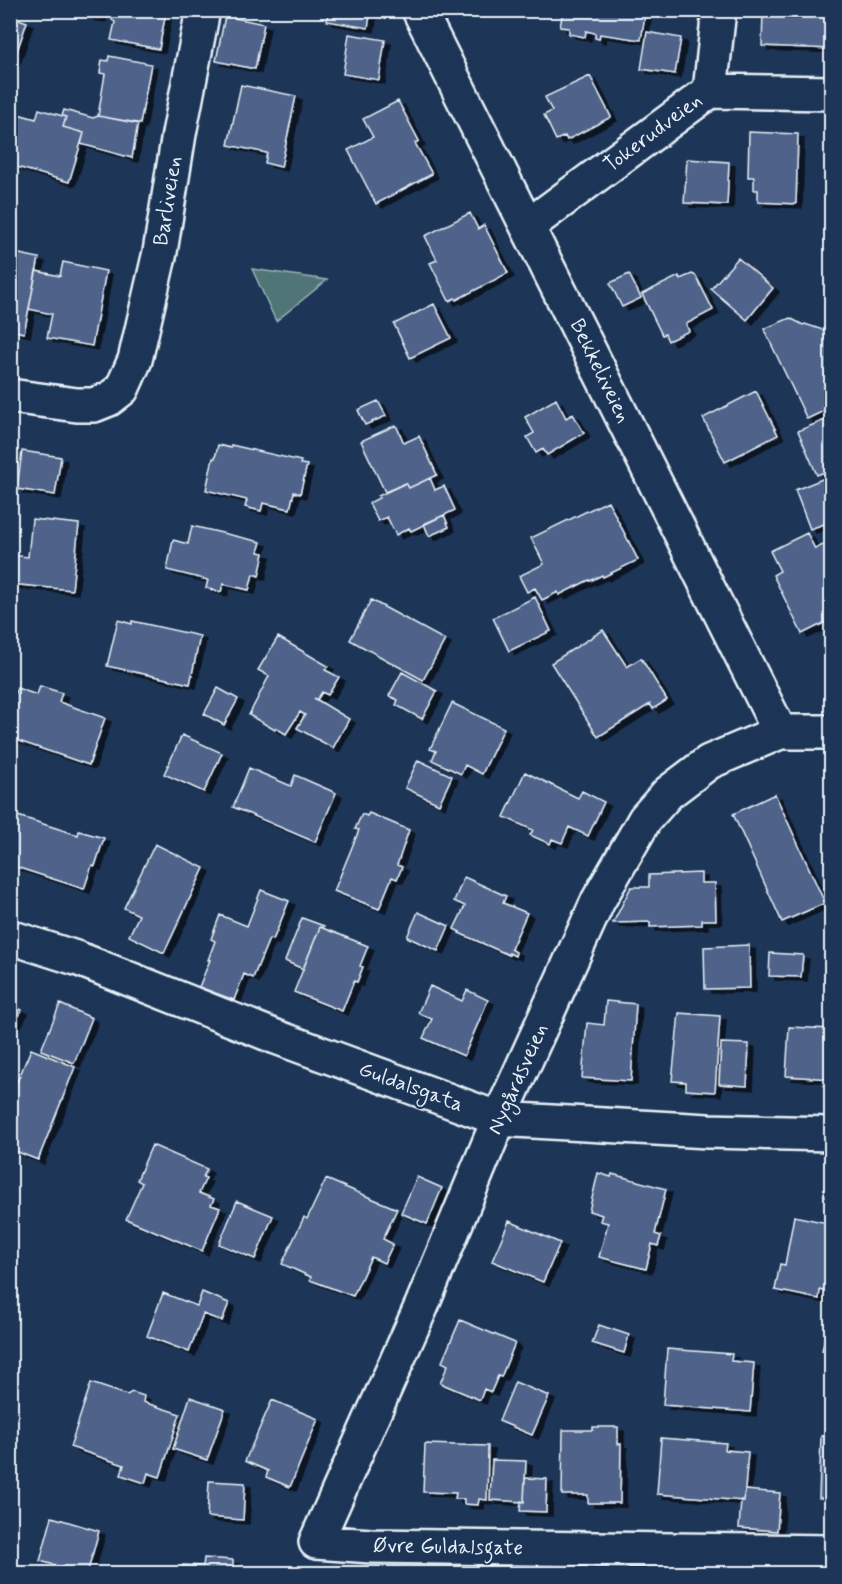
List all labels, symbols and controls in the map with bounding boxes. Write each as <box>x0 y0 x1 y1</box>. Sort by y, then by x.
street label: Tokerudveien <box>598 87 708 179</box>
street label: Barliveien <box>147 154 189 248</box>
street label: Bekkeliveien <box>563 314 637 428</box>
street label: Nygårdsveien <box>481 1019 556 1139</box>
street label: Guldalsgata <box>354 1055 467 1120</box>
street label: Øvre Guldalsgate <box>373 1532 523 1564</box>

